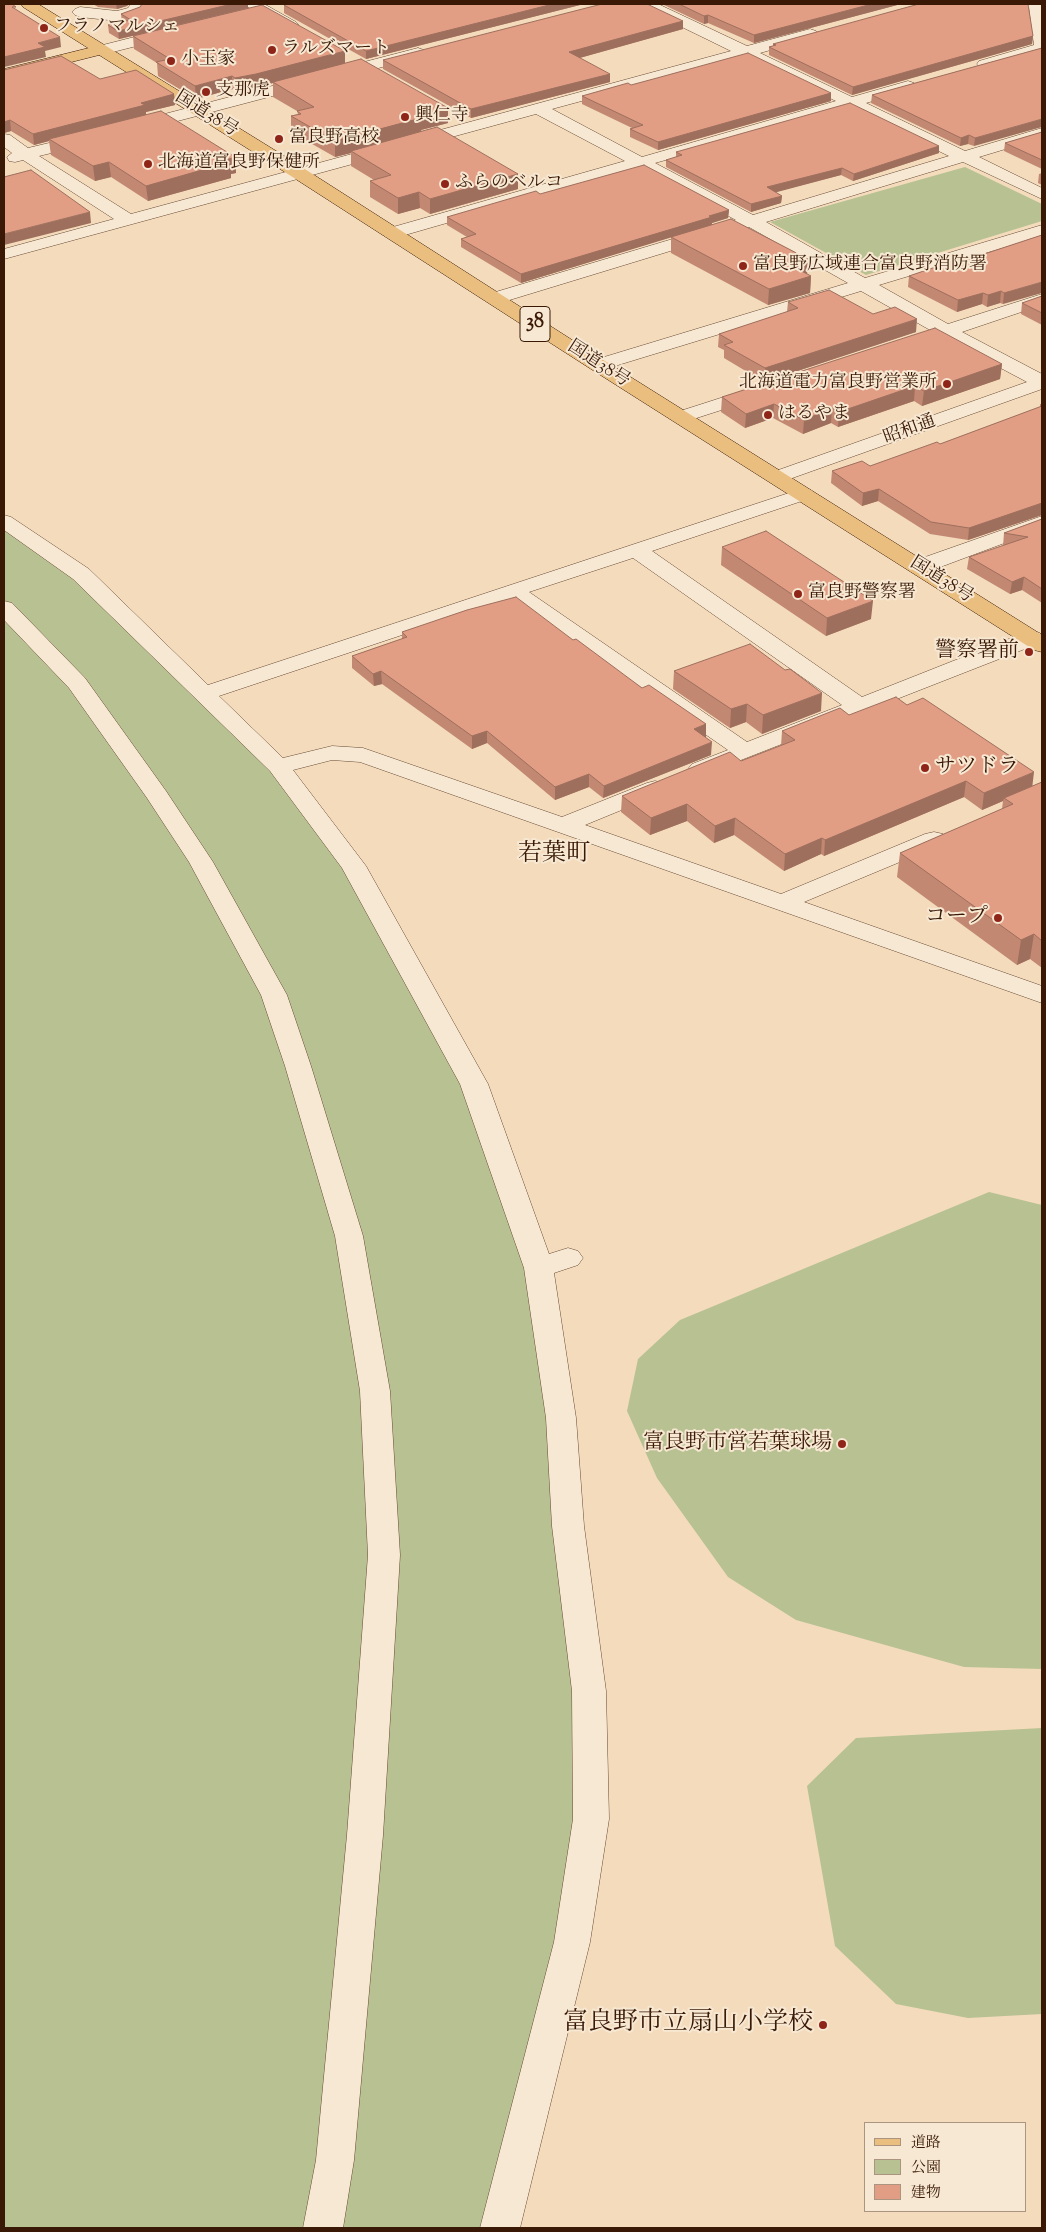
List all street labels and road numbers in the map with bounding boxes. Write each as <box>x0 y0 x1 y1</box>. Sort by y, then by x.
street label: 国道38号 <box>170 87 242 143</box>
road number: 38 <box>520 306 550 342</box>
street label: 国道38号 <box>563 337 633 393</box>
street label: 昭和通 <box>881 412 939 450</box>
street label: 国道38号 <box>905 553 977 609</box>

